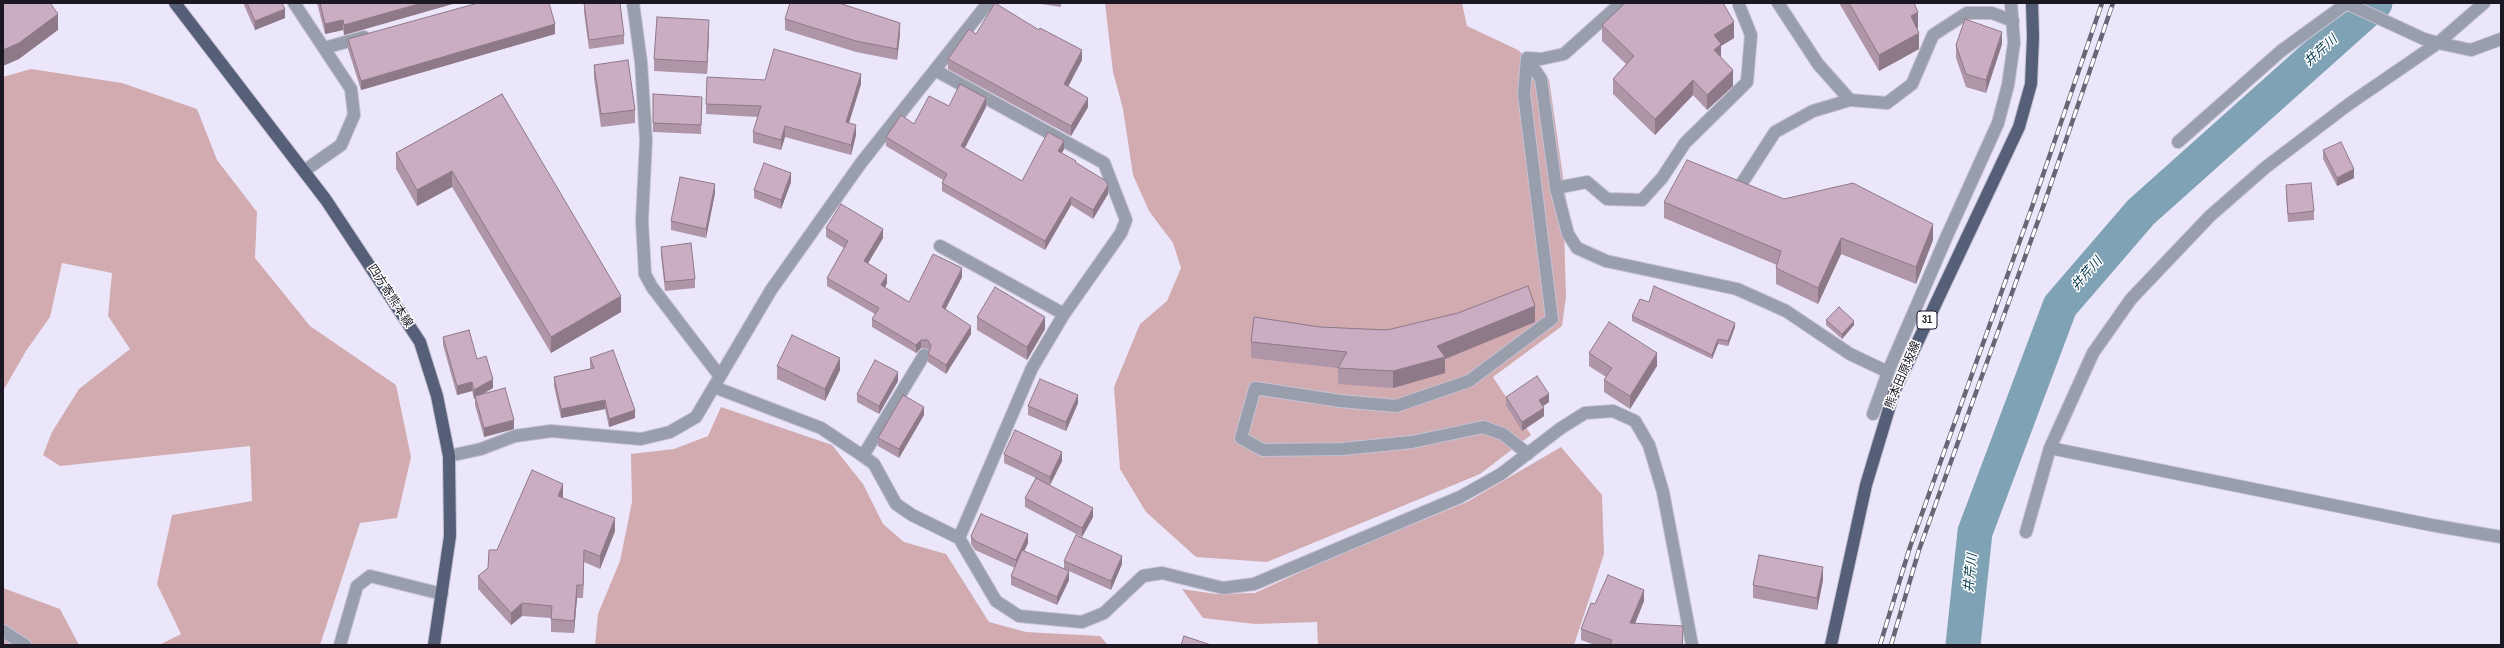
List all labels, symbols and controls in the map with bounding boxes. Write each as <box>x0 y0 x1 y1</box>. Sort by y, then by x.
water label: 井芹川 <box>2301 32 2341 70</box>
water label: 井芹川 <box>2068 254 2106 294</box>
street label: 四方寄熊本線 <box>364 262 416 330</box>
road number: 31 <box>1917 311 1937 329</box>
street label: 熊本田原坂線 <box>1882 339 1924 411</box>
water label: 井芹川 <box>1961 553 1981 593</box>

